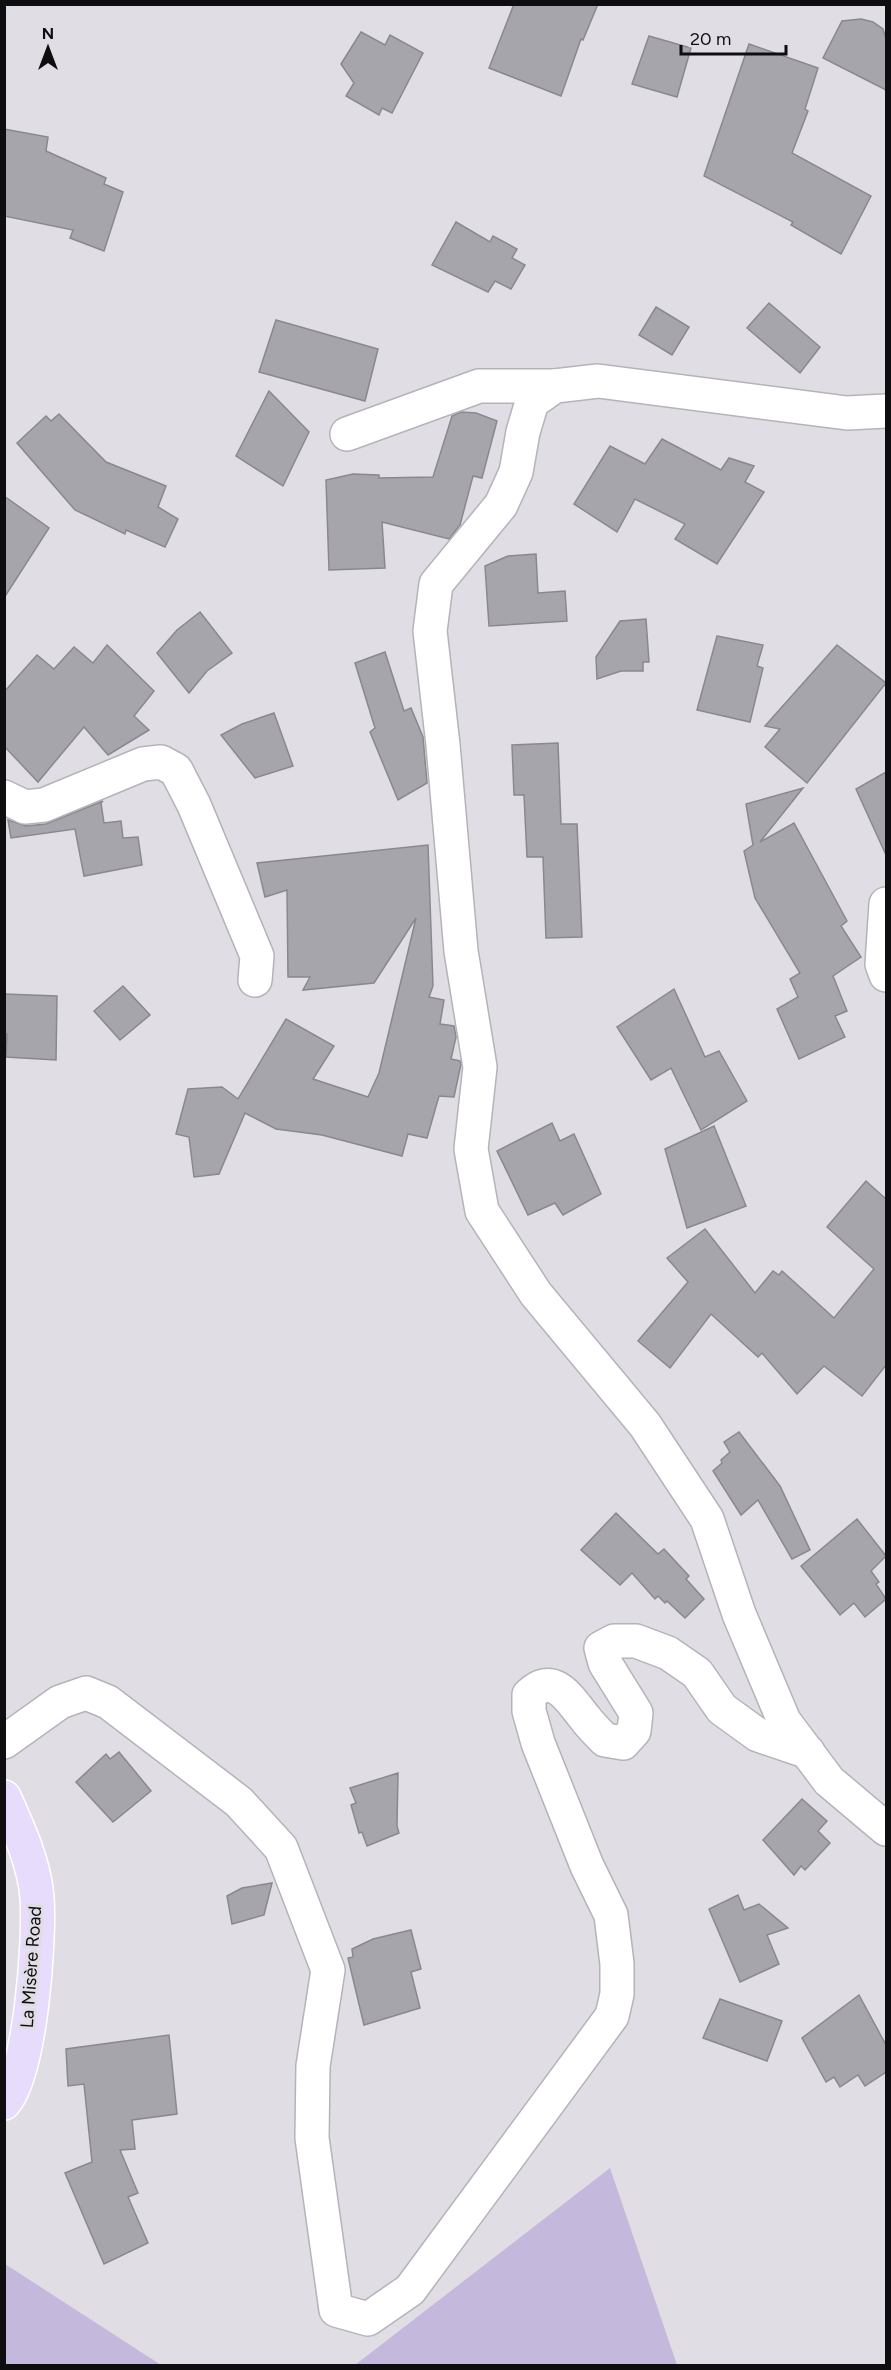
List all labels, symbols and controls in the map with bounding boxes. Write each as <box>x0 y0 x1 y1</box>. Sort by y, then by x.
north arrow <box>18 18 78 78</box>
scale bar <box>681 18 786 56</box>
text: N <box>42 24 54 43</box>
text: 20 m <box>690 28 731 50</box>
street label: La Misère Road <box>16 1905 46 2029</box>

